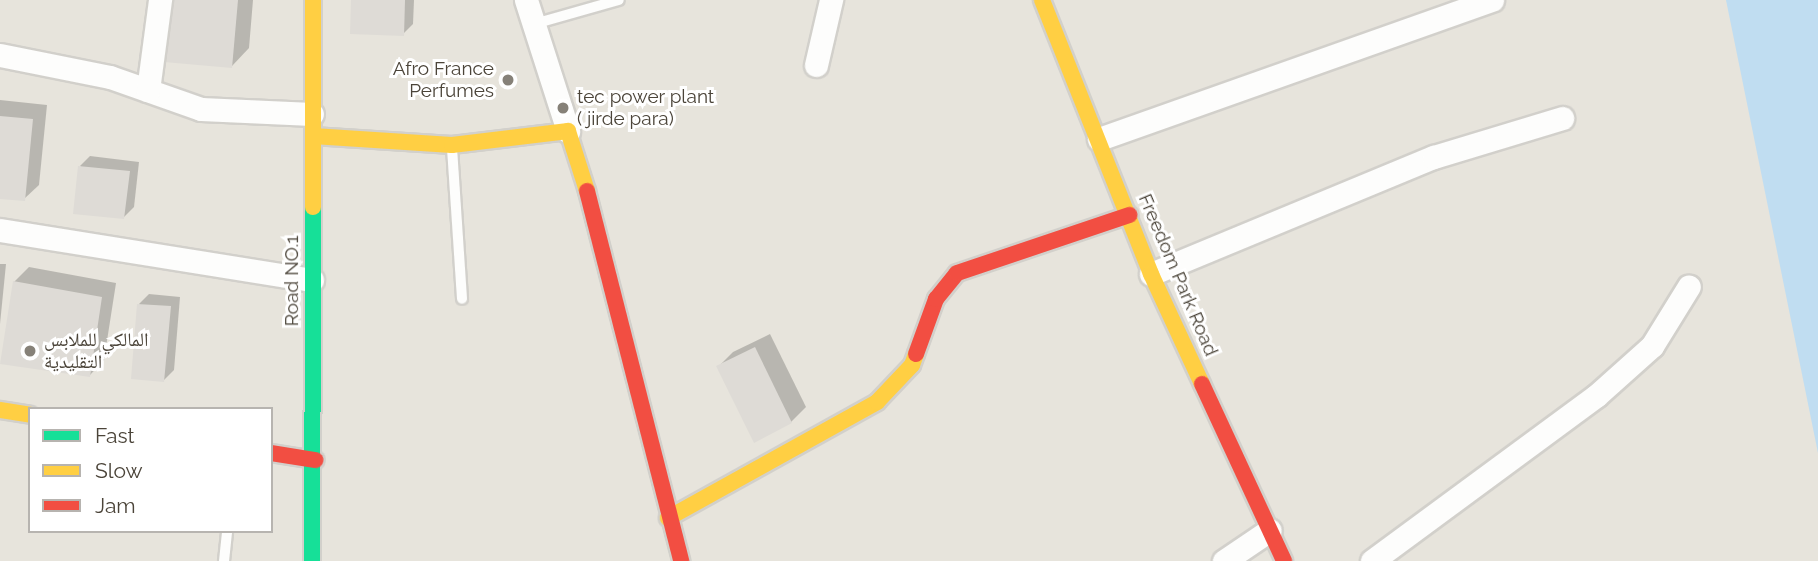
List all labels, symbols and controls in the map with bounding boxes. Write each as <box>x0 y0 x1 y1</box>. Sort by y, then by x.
place label: Afro France Perfumes <box>393 58 494 102</box>
marker: Afro France Perfumes <box>500 72 516 88</box>
place label: tec power plant ( jirde para) <box>577 86 715 130</box>
marker: tec power plant ( jirde para) <box>555 100 571 116</box>
street label: Freedom Park Road <box>1134 191 1222 359</box>
street label: Road NO.1 <box>281 236 303 326</box>
place label: المالكي للملابس التقليدية <box>44 329 149 373</box>
marker: المالكي للملابس التقليدية <box>22 343 38 359</box>
legend <box>28 407 273 533</box>
text: Fast <box>95 423 135 448</box>
text: Slow <box>95 458 143 483</box>
text: Jam <box>95 493 136 518</box>

